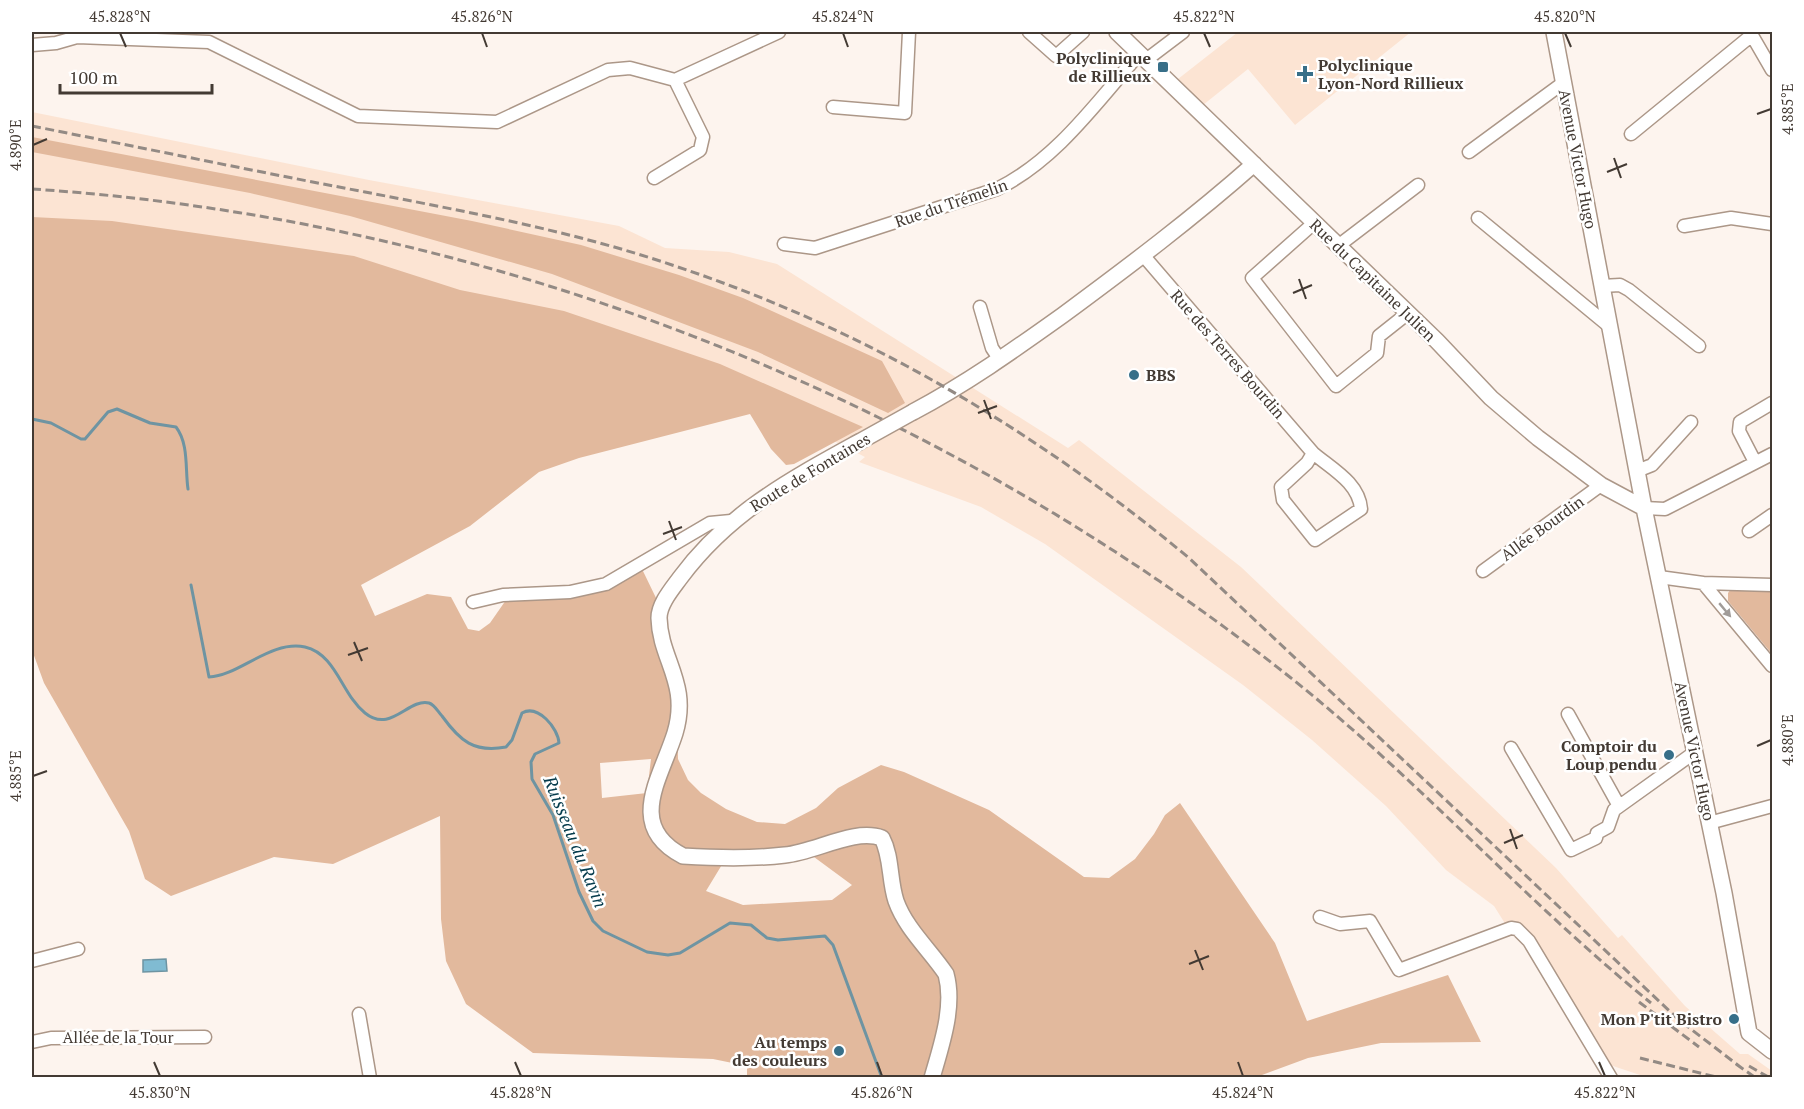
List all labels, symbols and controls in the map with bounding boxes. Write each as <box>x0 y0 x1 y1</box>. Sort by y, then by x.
text: 45.828°N <box>89 6 151 26</box>
text: 45.826°N <box>451 6 513 26</box>
text: 45.824°N <box>812 6 874 26</box>
text: 45.822°N <box>1173 6 1235 26</box>
text: 45.820°N <box>1534 6 1596 26</box>
place label: Polyclinique de Rillieux <box>1056 47 1151 87</box>
place label: Polyclinique Lyon-Nord Rillieux <box>1318 54 1464 94</box>
scale bar <box>60 57 212 95</box>
marker: Polyclinique de Rillieux <box>1156 60 1170 74</box>
text: 100 m <box>69 65 118 89</box>
marker: Polyclinique Lyon-Nord Rillieux <box>1296 65 1314 83</box>
text: 4.885°E <box>1777 83 1797 135</box>
street label: Avenue Victor Hugo <box>1554 87 1602 231</box>
text: 4.890°E <box>5 119 25 171</box>
street label: Rue du Trémelin <box>892 173 1011 233</box>
street label: Rue du Capitaine Julien <box>1305 214 1441 346</box>
street label: Rue des Terres Bourdin <box>1166 285 1291 424</box>
place label: BBS <box>1146 364 1176 386</box>
marker: BBS <box>1127 368 1141 382</box>
street label: Route de Fontaines <box>746 427 874 517</box>
street label: Allée Bourdin <box>1496 490 1588 566</box>
one-way arrow <box>1719 602 1732 618</box>
street label: Avenue Victor Hugo <box>1669 679 1721 823</box>
text: 4.880°E <box>1777 714 1797 766</box>
place label: Comptoir du Loup pendu <box>1561 735 1657 775</box>
marker: Comptoir du Loup pendu <box>1662 748 1676 762</box>
text: 4.885°E <box>5 750 25 802</box>
water label: Ruisseau du Ravin <box>538 771 613 911</box>
place label: Mon P'tit Bistro <box>1601 1008 1722 1030</box>
marker: Mon P'tit Bistro <box>1727 1012 1741 1026</box>
street label: Allée de la Tour <box>62 1026 174 1048</box>
place label: Au temps des couleurs <box>732 1031 827 1071</box>
marker: Au temps des couleurs <box>832 1044 846 1058</box>
text: 45.830°N <box>129 1082 191 1102</box>
text: 45.828°N <box>490 1082 552 1102</box>
text: 45.826°N <box>851 1082 913 1102</box>
text: 45.824°N <box>1212 1082 1274 1102</box>
text: 45.822°N <box>1574 1082 1636 1102</box>

